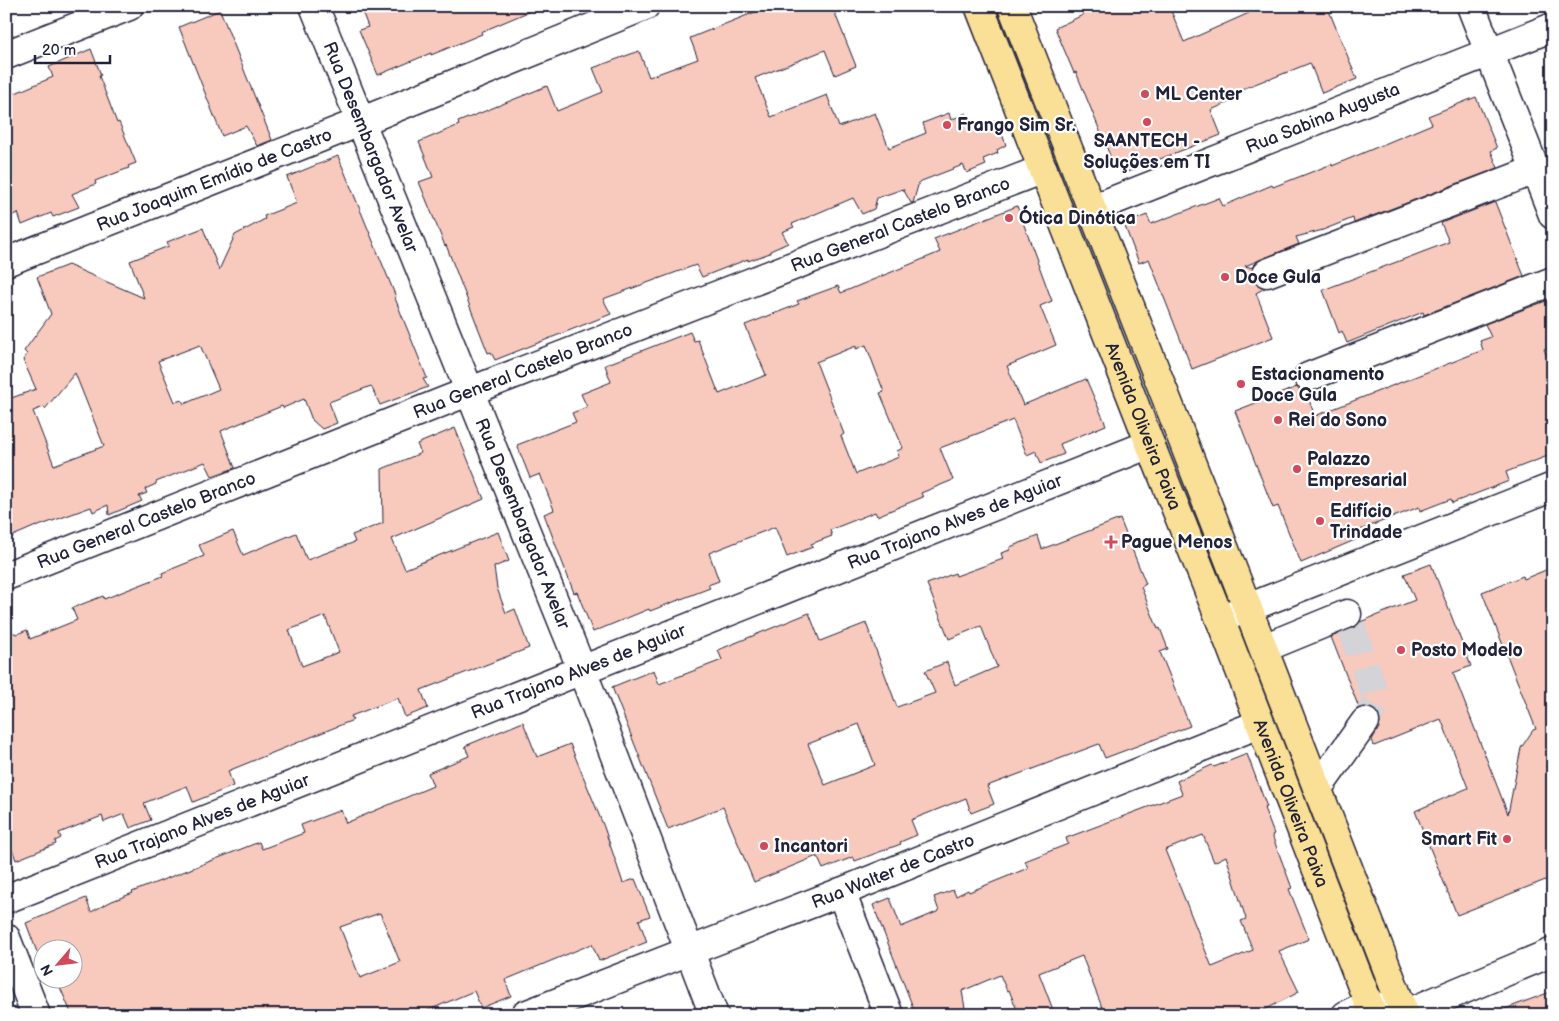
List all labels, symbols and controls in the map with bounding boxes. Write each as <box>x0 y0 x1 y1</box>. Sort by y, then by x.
scale bar <box>35 32 110 64</box>
street label: Rua Desembargador Avelar <box>319 38 423 256</box>
text: 20 m <box>42 41 76 60</box>
street label: Rua Sabina Augusta <box>1243 78 1403 158</box>
place label: ML Center <box>1155 84 1243 105</box>
marker: ML Center <box>1139 88 1151 100</box>
place label: Frango Sim Sr. <box>957 115 1076 136</box>
marker: SAANTECH - Soluções em TI <box>1141 116 1153 128</box>
marker: Frango Sim Sr. <box>941 119 953 131</box>
street label: Rua Joaquim Emídio de Castro <box>94 124 335 236</box>
place label: SAANTECH - Soluções em TI <box>1084 131 1210 173</box>
street label: Rua General Castelo Branco <box>788 172 1013 276</box>
place label: Ótica Dinótica <box>1019 205 1136 229</box>
marker: Ótica Dinótica <box>1003 212 1015 224</box>
place label: Doce Gula <box>1235 267 1321 288</box>
marker: Doce Gula <box>1219 271 1231 283</box>
street label: Rua General Castelo Branco <box>410 319 635 423</box>
street label: Avenida Oliveira Paiva <box>1101 339 1186 513</box>
place label: Estacionamento Doce Gula <box>1251 364 1384 406</box>
marker: Estacionamento Doce Gula <box>1235 378 1247 390</box>
place label: Rei do Sono <box>1288 410 1387 431</box>
marker: Rei do Sono <box>1272 414 1284 426</box>
street label: Rua Desembargador Avelar <box>471 415 575 632</box>
place label: Palazzo Empresarial <box>1307 449 1407 491</box>
marker: Palazzo Empresarial <box>1291 463 1303 475</box>
street label: Rua General Castelo Branco <box>34 467 259 573</box>
street label: Rua Trajano Alves de Aguiar <box>844 469 1066 574</box>
place label: Edifício Trindade <box>1330 501 1402 543</box>
marker: Edifício Trindade <box>1314 515 1326 527</box>
place label: Pague Menos <box>1121 532 1232 553</box>
marker: Pague Menos <box>1105 536 1117 548</box>
street label: Rua Trajano Alves de Aguiar <box>468 619 689 723</box>
place label: Posto Modelo <box>1411 640 1523 661</box>
marker: Posto Modelo <box>1395 644 1407 656</box>
street label: Avenida Oliveira Paiva <box>1249 716 1333 890</box>
street label: Rua Trajano Alves de Aguiar <box>92 769 313 873</box>
street label: Rua Walter de Castro <box>808 829 977 913</box>
place label: Smart Fit <box>1421 829 1497 850</box>
marker: Smart Fit <box>1501 833 1513 845</box>
place label: Incantori <box>774 836 848 857</box>
marker: Incantori <box>758 840 770 852</box>
north arrow <box>32 938 82 988</box>
text: N <box>37 961 57 979</box>

